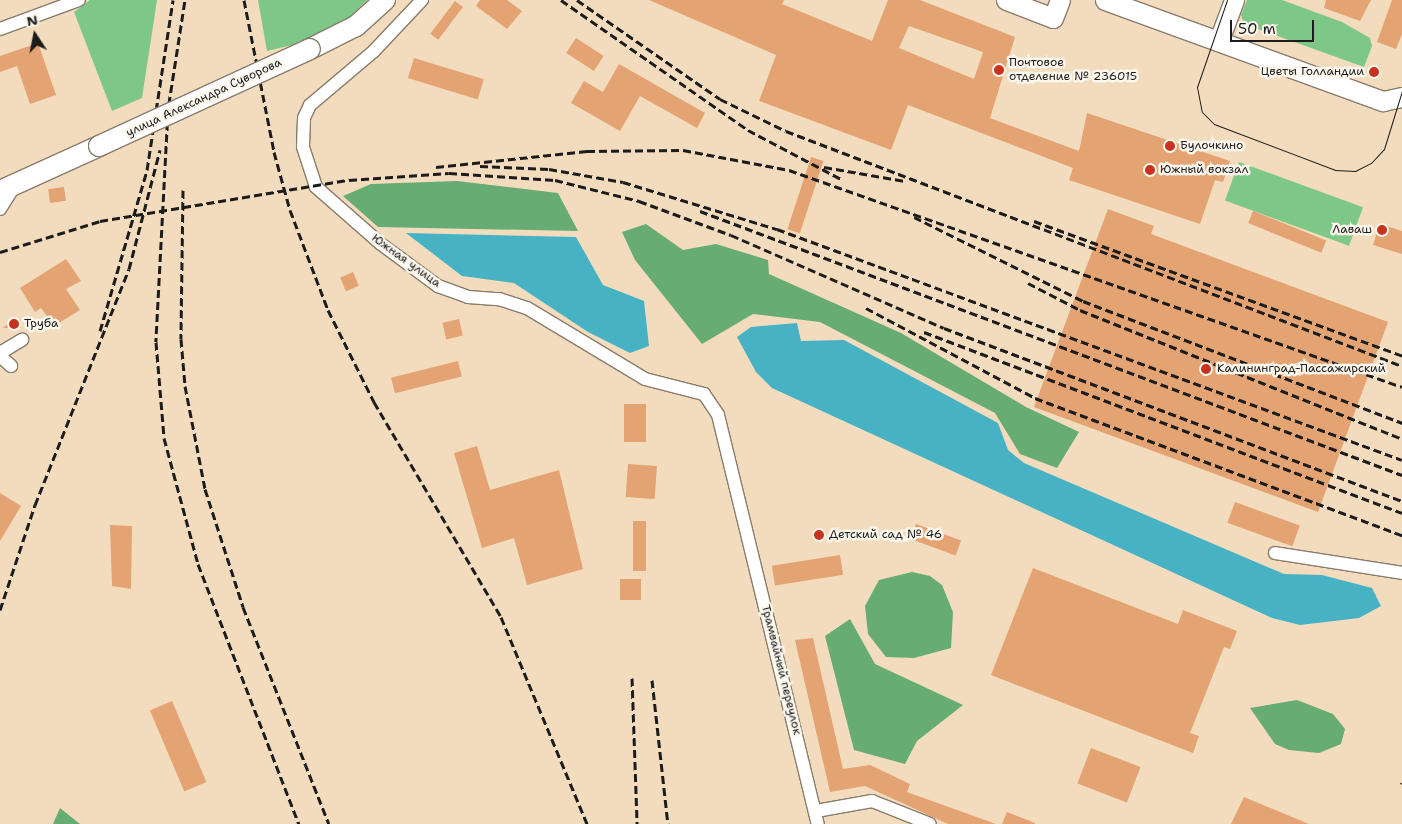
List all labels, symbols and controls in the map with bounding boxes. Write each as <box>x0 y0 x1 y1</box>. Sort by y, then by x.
north arrow <box>10 10 60 60</box>
text: N <box>25 10 39 30</box>
scale bar <box>1232 10 1316 42</box>
text: 50 m <box>1238 19 1276 39</box>
street label: улица Александра Суворова <box>124 56 284 140</box>
place label: Почтовое отделение № 236015 <box>1009 56 1137 84</box>
marker: Почтовое отделение № 236015 <box>993 64 1005 76</box>
place label: Цветы Голландии <box>1261 65 1364 79</box>
marker: Цветы Голландии <box>1368 66 1380 78</box>
place label: Булочкино <box>1180 139 1243 153</box>
marker: Булочкино <box>1164 140 1176 152</box>
place label: Южный вокзал <box>1160 163 1248 177</box>
marker: Южный вокзал <box>1144 164 1156 176</box>
place label: Лаваш <box>1332 223 1372 237</box>
marker: Лаваш <box>1376 224 1388 236</box>
street label: Южная улица <box>369 231 443 291</box>
place label: Труба <box>24 317 59 331</box>
marker: Труба <box>8 318 20 330</box>
marker: Калининград-Пассажирский <box>1199 362 1213 376</box>
place label: Калининград-Пассажирский <box>1217 362 1386 376</box>
place label: Детский сад № 46 <box>829 528 942 542</box>
marker: Детский сад № 46 <box>813 529 825 541</box>
street label: Трамвайный переулок <box>758 604 804 736</box>

